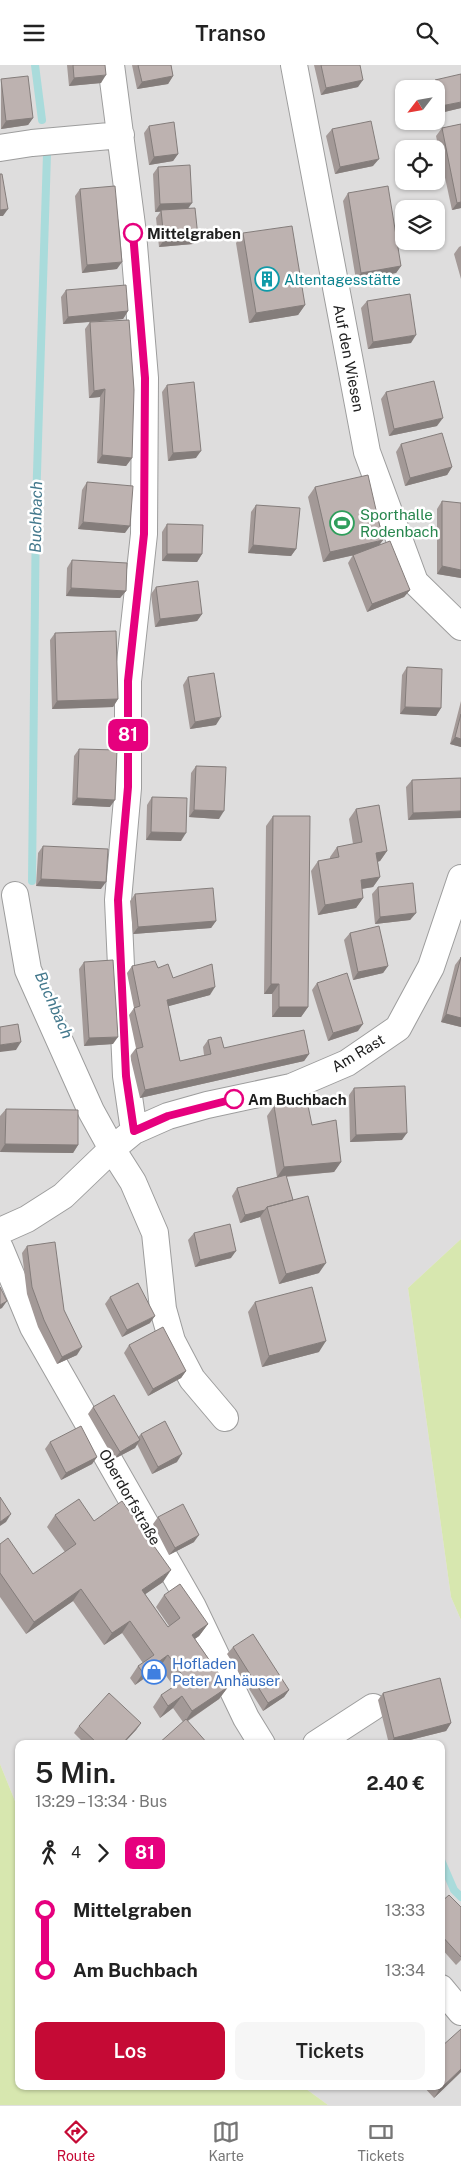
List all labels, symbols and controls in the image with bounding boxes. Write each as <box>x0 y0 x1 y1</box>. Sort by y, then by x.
icon: menu <box>20 19 48 47</box>
icon: search <box>413 19 441 47</box>
text: Transo <box>195 20 266 46</box>
north arrow <box>395 80 445 130</box>
map controls <box>395 80 445 250</box>
button: locate <box>395 140 445 190</box>
button: layers <box>395 200 445 250</box>
marker: Mittelgraben <box>123 223 143 243</box>
place label: Mittelgraben <box>147 225 241 242</box>
building icon: Altentagesstätte <box>254 266 280 292</box>
place label: Altentagesstätte <box>284 271 401 288</box>
street label: Auf den Wiesen <box>330 303 368 413</box>
water label: Buchbach <box>26 481 46 553</box>
place label: Sporthalle Rodenbach <box>360 506 438 540</box>
sports icon: Sporthalle Rodenbach <box>329 510 355 536</box>
line badge: 81 <box>106 719 150 751</box>
text: 81 <box>118 724 138 745</box>
water label: Buchbach <box>31 968 77 1042</box>
street label: Am Rast <box>328 1031 388 1075</box>
marker: Am Buchbach <box>224 1089 244 1109</box>
place label: Am Buchbach <box>248 1091 347 1108</box>
street label: Oberdorfstraße <box>96 1446 164 1548</box>
place label: Hofladen Peter Anhäuser <box>172 1655 280 1689</box>
shop icon: Hofladen Peter Anhäuser <box>141 1659 167 1685</box>
text: 5 Min. <box>35 1756 116 1789</box>
text: 2.40 € <box>367 1772 425 1794</box>
text: 13:29 – 13:34 · Bus <box>35 1792 167 1811</box>
icon: walk <box>35 1839 63 1867</box>
icon: forward <box>89 1839 117 1867</box>
text: 81 <box>135 1842 155 1863</box>
text: 4 <box>71 1843 81 1862</box>
text: Mittelgraben <box>73 1899 192 1921</box>
text: 13:33 <box>385 1901 425 1920</box>
text: Am Buchbach <box>73 1959 198 1981</box>
text: 13:34 <box>385 1961 425 1980</box>
button: Los <box>35 2022 225 2080</box>
button: Tickets <box>235 2022 425 2080</box>
tab: Route <box>57 2118 95 2164</box>
tab: Karte <box>208 2118 244 2164</box>
tab: Tickets <box>357 2118 404 2164</box>

